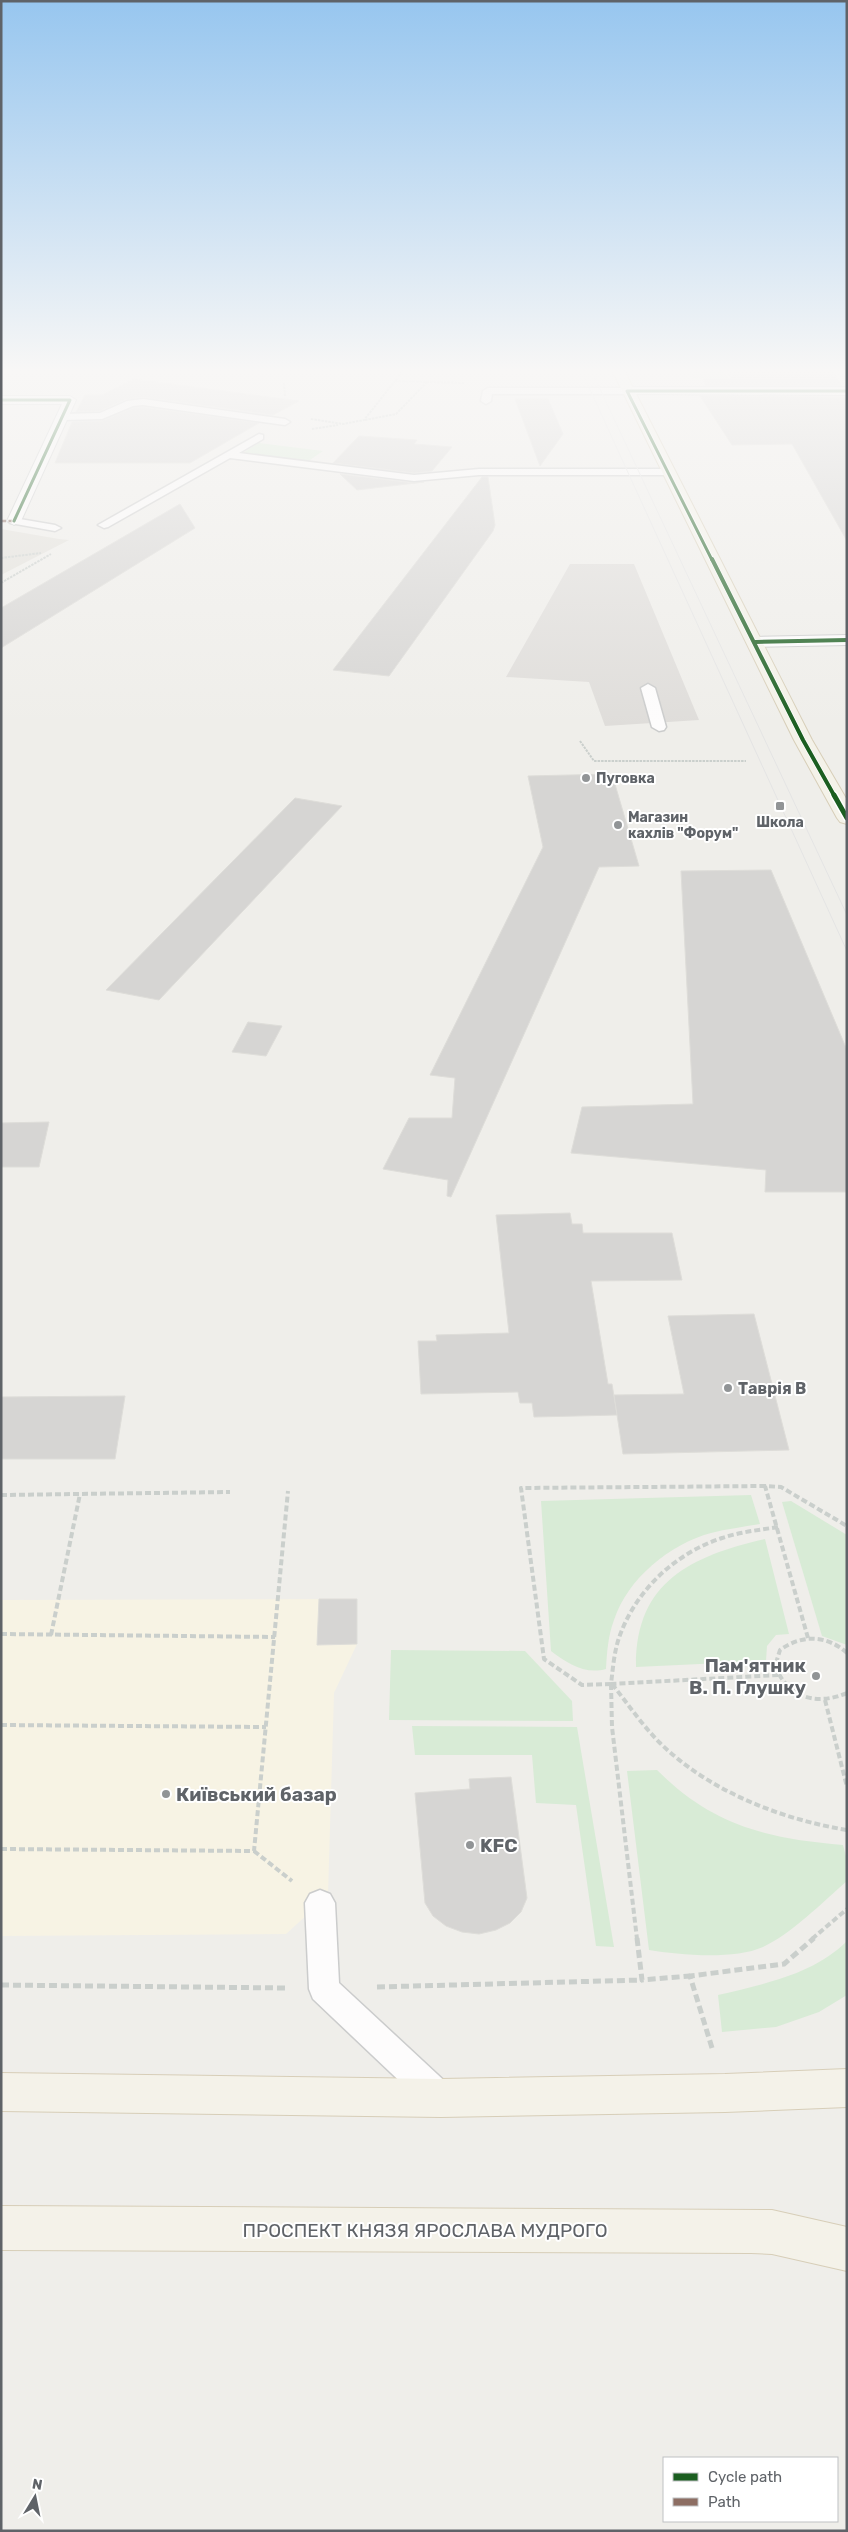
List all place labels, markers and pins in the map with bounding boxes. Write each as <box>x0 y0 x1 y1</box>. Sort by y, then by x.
place label: Пуговка <box>596 770 655 787</box>
marker: Пуговка <box>580 772 592 784</box>
marker: Школа <box>774 800 786 812</box>
place label: Магазин кахлів "Форум" <box>628 809 738 842</box>
place label: Школа <box>756 814 804 831</box>
marker: Магазин кахлів "Форум" <box>612 819 624 831</box>
place label: Таврія В <box>738 1379 806 1398</box>
marker: Таврія В <box>722 1382 734 1394</box>
place label: Пам'ятник В. П. Глушку <box>689 1654 806 1699</box>
marker: Пам'ятник В. П. Глушку <box>810 1670 822 1682</box>
place label: Київський базар <box>176 1783 337 1806</box>
marker: Київський базар <box>160 1788 172 1800</box>
place label: KFC <box>480 1834 518 1857</box>
marker: KFC <box>464 1839 476 1851</box>

